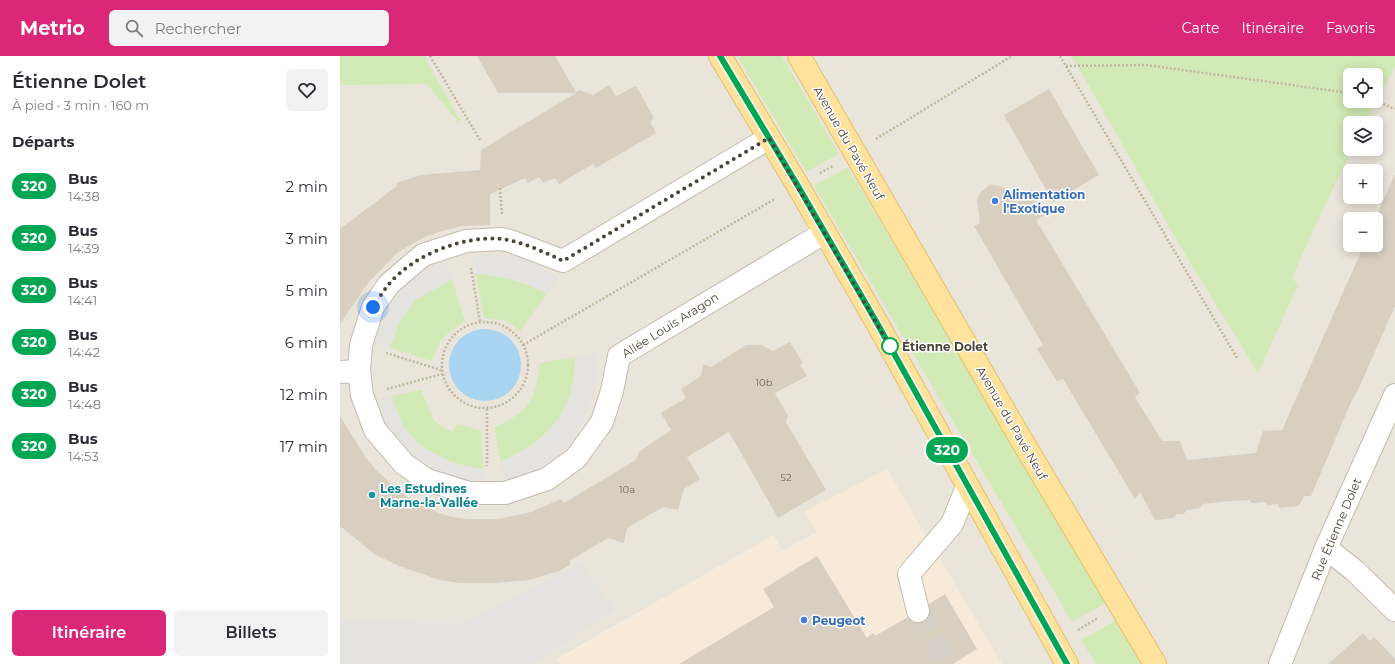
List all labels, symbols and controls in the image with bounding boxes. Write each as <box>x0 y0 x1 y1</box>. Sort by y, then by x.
search box <box>109 10 389 46</box>
text: Metrio <box>20 17 85 40</box>
icon: search <box>123 17 145 39</box>
text: Rechercher <box>155 19 242 38</box>
text: Carte <box>1182 19 1219 37</box>
text: Itinéraire <box>1241 19 1304 37</box>
text: Favoris <box>1326 19 1375 37</box>
map controls <box>1343 68 1383 252</box>
button: locate <box>1343 68 1383 108</box>
button: heart <box>286 69 328 111</box>
text: Étienne Dolet <box>12 70 146 93</box>
street label: Avenue du Pavé Neuf <box>810 83 888 203</box>
text: À pied · 3 min · 160 m <box>12 97 149 113</box>
button: layers <box>1343 116 1383 156</box>
text: Départs <box>12 132 75 151</box>
button: + <box>1343 164 1383 204</box>
text: Bus <box>68 169 98 188</box>
text: 320 <box>21 177 47 195</box>
text: 2 min <box>285 177 328 196</box>
place label: Alimentation l'Exotique <box>1002 187 1085 216</box>
text: 14:38 <box>68 188 100 204</box>
marker: Alimentation l'Exotique <box>990 196 1000 206</box>
button: − <box>1343 212 1383 252</box>
text: Bus <box>68 221 98 240</box>
text: 320 <box>21 229 47 247</box>
text: 3 min <box>286 229 328 248</box>
text: 14:39 <box>68 240 99 256</box>
text: Bus <box>68 273 98 292</box>
text: 320 <box>21 281 47 299</box>
text: 5 min <box>285 281 328 300</box>
street label: Allée Louis Aragon <box>619 289 721 361</box>
text: 14:41 <box>68 292 97 308</box>
your location <box>363 297 383 317</box>
text: Bus <box>68 325 98 344</box>
text: 320 <box>21 333 47 351</box>
text: 6 min <box>285 333 328 352</box>
marker: Étienne Dolet <box>881 337 899 355</box>
place label: Étienne Dolet <box>902 339 989 354</box>
text: 14:42 <box>68 344 100 360</box>
street label: Avenue du Pavé Neuf <box>973 363 1051 483</box>
house number: 10b <box>755 376 773 389</box>
text: Bus <box>68 377 98 396</box>
text: 320 <box>21 385 47 403</box>
text: 12 min <box>280 385 328 404</box>
text: 14:48 <box>68 396 101 412</box>
text: Bus <box>68 429 98 448</box>
text: 320 <box>21 437 47 455</box>
text: 17 min <box>280 437 328 456</box>
line badge: 320 <box>924 437 970 463</box>
text: 320 <box>934 441 960 459</box>
text: 14:53 <box>68 448 99 464</box>
house number: 52 <box>780 471 792 484</box>
street label: Rue Étienne Dolet <box>1308 475 1364 582</box>
place label: Les Estudines Marne-la-Vallée <box>380 481 478 510</box>
house number: 10a <box>619 483 635 496</box>
marker: Les Estudines Marne-la-Vallée <box>367 490 377 500</box>
button: Itinéraire <box>12 610 166 656</box>
button: Billets <box>174 610 328 656</box>
place label: Peugeot <box>812 613 866 628</box>
marker: Peugeot <box>799 615 809 625</box>

